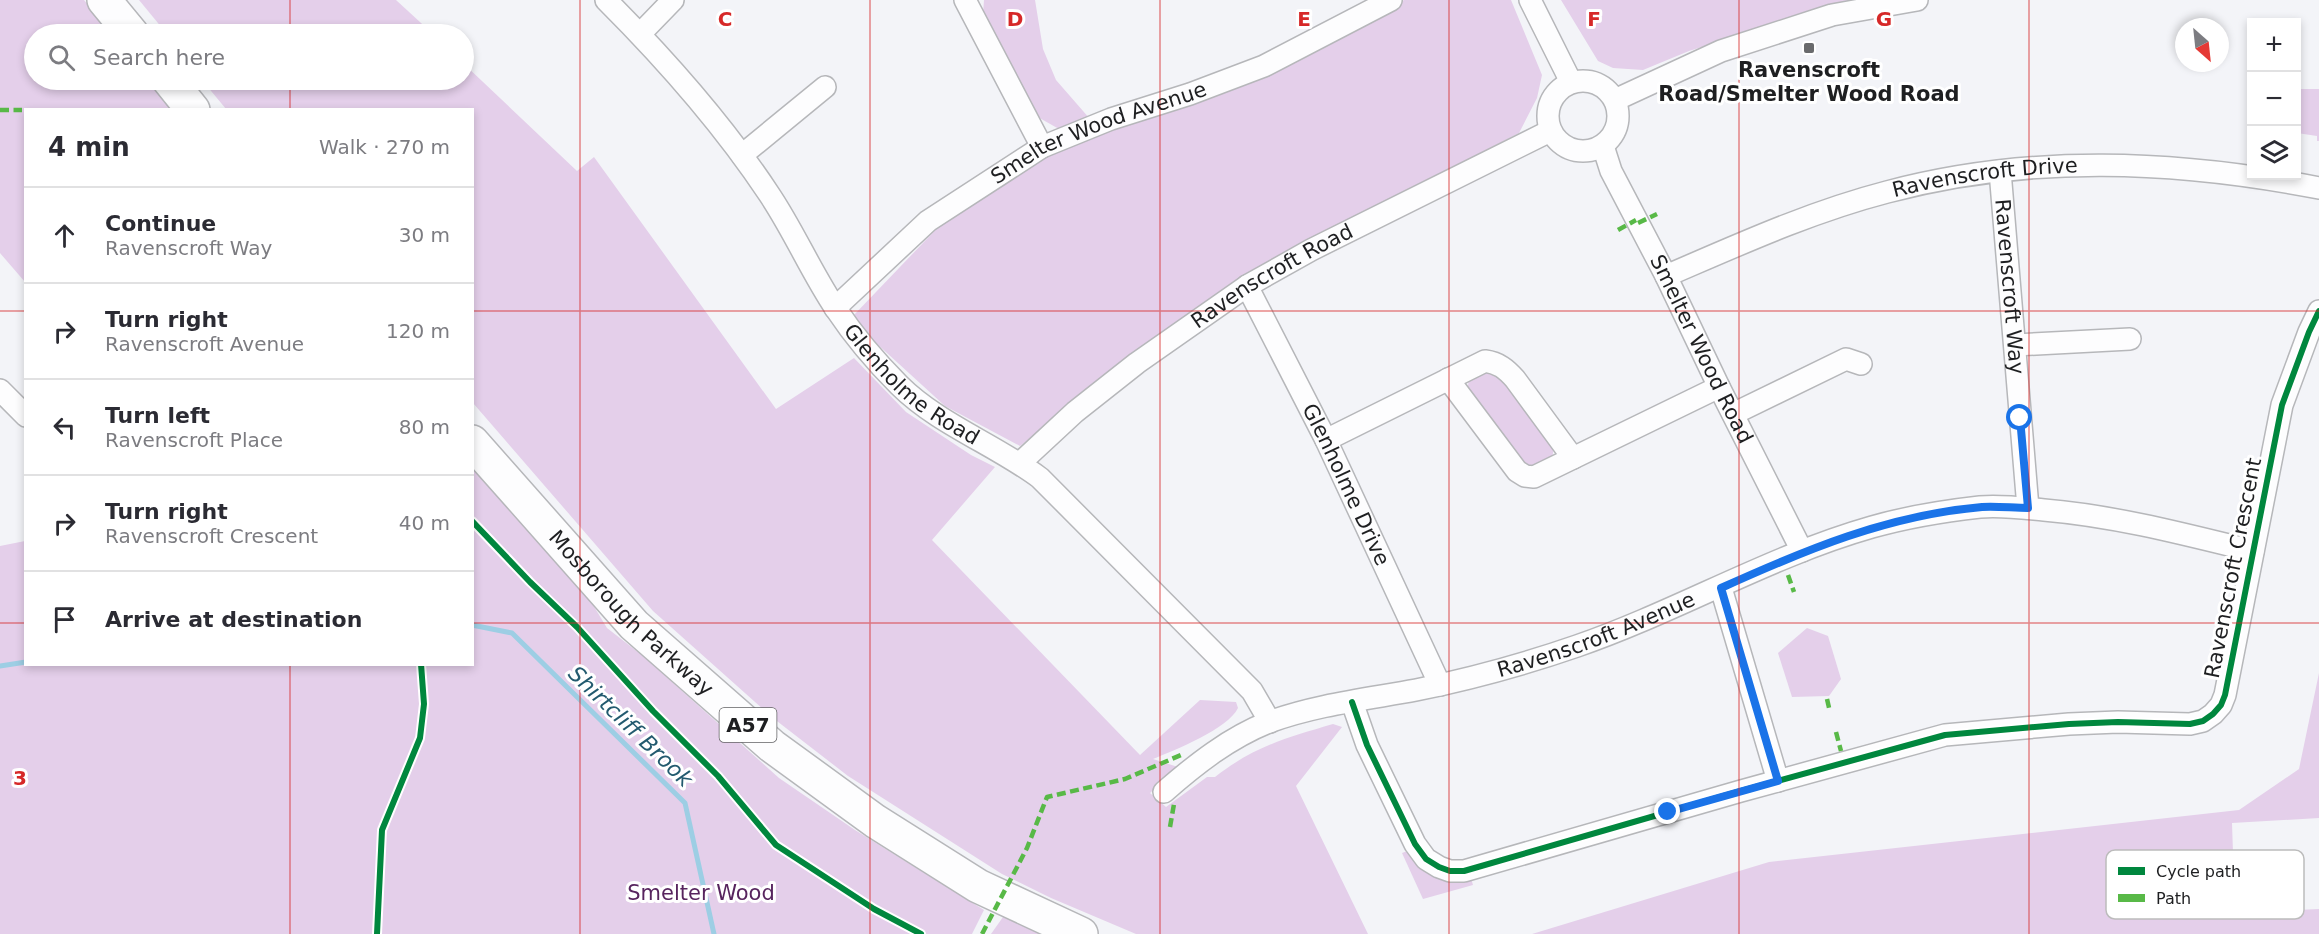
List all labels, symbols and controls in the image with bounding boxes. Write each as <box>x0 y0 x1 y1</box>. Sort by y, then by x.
text: C <box>718 7 732 31</box>
text: D <box>1007 7 1023 31</box>
text: E <box>1297 7 1311 31</box>
text: F <box>1587 7 1601 31</box>
text: G <box>1876 7 1892 31</box>
north arrow <box>2175 18 2229 72</box>
map controls <box>2247 18 2301 180</box>
button: + <box>2247 18 2301 72</box>
search box <box>24 24 474 90</box>
icon: search <box>45 41 78 74</box>
marker: Ravenscroft Road/Smelter Wood Road <box>1802 41 1816 55</box>
text: Search here <box>93 45 225 70</box>
place label: Ravenscroft Road/Smelter Wood Road <box>1658 58 1960 106</box>
button: − <box>2247 72 2301 126</box>
street label: Smelter Wood Avenue <box>986 77 1210 189</box>
button: layers <box>2247 126 2301 180</box>
text: 4 min <box>48 132 130 162</box>
text: Walk · 270 m <box>319 135 450 159</box>
street label: Ravenscroft Drive <box>1890 153 2078 202</box>
street label: Ravenscroft Way <box>1990 198 2029 375</box>
text: Continue <box>105 211 216 236</box>
icon: ahead <box>48 219 81 252</box>
street label: Ravenscroft Road <box>1187 219 1357 333</box>
text: 30 m <box>399 223 450 247</box>
text: Ravenscroft Way <box>105 236 272 260</box>
street label: Smelter Wood Road <box>1645 251 1758 448</box>
text: Turn right <box>105 307 228 332</box>
icon: right <box>48 315 81 348</box>
text: 120 m <box>386 319 450 343</box>
street label: Glenholme Road <box>839 319 983 450</box>
text: Ravenscroft Avenue <box>105 332 304 356</box>
street label: Glenholme Drive <box>1297 400 1395 569</box>
text: Turn left <box>105 403 210 428</box>
route start <box>2006 404 2032 430</box>
icon: left <box>48 411 81 444</box>
text: 80 m <box>399 415 450 439</box>
text: Ravenscroft Place <box>105 428 283 452</box>
street label: Ravenscroft Crescent <box>2200 456 2266 680</box>
text: Turn right <box>105 499 228 524</box>
icon: right <box>48 507 81 540</box>
text: 40 m <box>399 511 450 535</box>
text: Ravenscroft Crescent <box>105 524 318 548</box>
street label: Mosborough Parkway <box>544 525 718 701</box>
street label: Ravenscroft Avenue <box>1494 587 1699 682</box>
icon: arrive <box>48 603 81 636</box>
text: Arrive at destination <box>105 607 362 632</box>
water label: Shirtcliff Brook <box>563 661 699 793</box>
road number: A57 <box>720 708 777 742</box>
text: 3 <box>13 766 27 790</box>
route end <box>1654 798 1680 824</box>
legend <box>2106 850 2304 919</box>
text: Cycle path <box>2156 862 2241 881</box>
park label: Smelter Wood <box>627 881 775 905</box>
text: Path <box>2156 889 2191 908</box>

